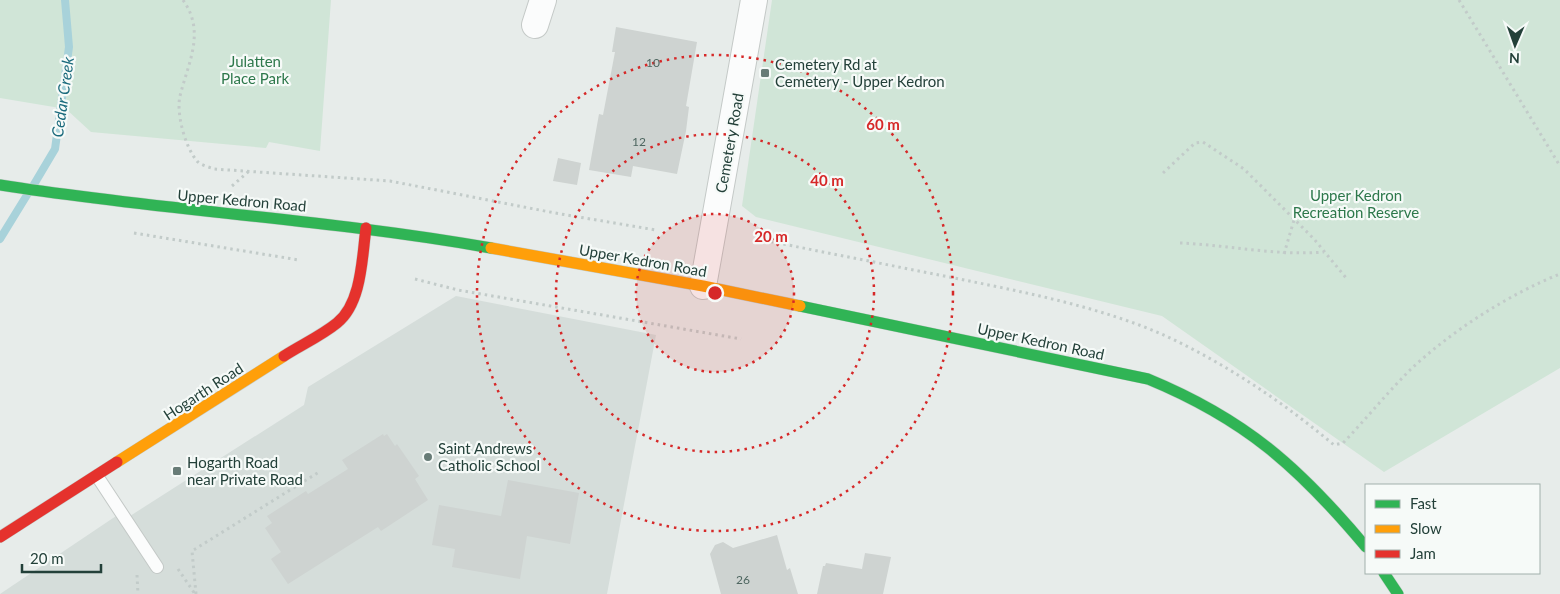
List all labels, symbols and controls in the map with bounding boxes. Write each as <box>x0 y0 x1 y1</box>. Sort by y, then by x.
north arrow <box>1490 20 1540 70</box>
text: N <box>1509 50 1520 67</box>
park label: Julatten Place Park <box>221 52 289 87</box>
water label: Cedar Creek <box>47 55 77 138</box>
house number: 10 <box>646 55 660 70</box>
place label: Cemetery Rd at Cemetery - Upper Kedron <box>775 55 945 90</box>
marker: Cemetery Rd at Cemetery - Upper Kedron <box>759 67 771 79</box>
street label: Cemetery Road <box>711 92 747 194</box>
text: 60 m <box>866 115 900 133</box>
house number: 12 <box>632 134 646 149</box>
text: 40 m <box>810 171 844 189</box>
street label: Upper Kedron Road <box>177 185 307 215</box>
park label: Upper Kedron Recreation Reserve <box>1293 186 1419 221</box>
text: 20 m <box>754 227 788 245</box>
street label: Upper Kedron Road <box>578 240 708 280</box>
centre of rings <box>706 284 724 302</box>
street label: Upper Kedron Road <box>976 319 1106 363</box>
street label: Hogarth Road <box>160 359 246 423</box>
place label: Saint Andrews Catholic School <box>438 439 540 474</box>
marker: Saint Andrews Catholic School <box>422 451 434 463</box>
place label: Hogarth Road near Private Road <box>187 453 303 488</box>
marker: Hogarth Road near Private Road <box>171 465 183 477</box>
legend <box>1365 484 1540 574</box>
text: Fast <box>1410 494 1437 512</box>
text: Slow <box>1410 519 1442 537</box>
scale bar <box>22 542 101 574</box>
text: Jam <box>1410 544 1436 562</box>
text: 20 m <box>30 549 64 567</box>
house number: 26 <box>736 572 750 587</box>

